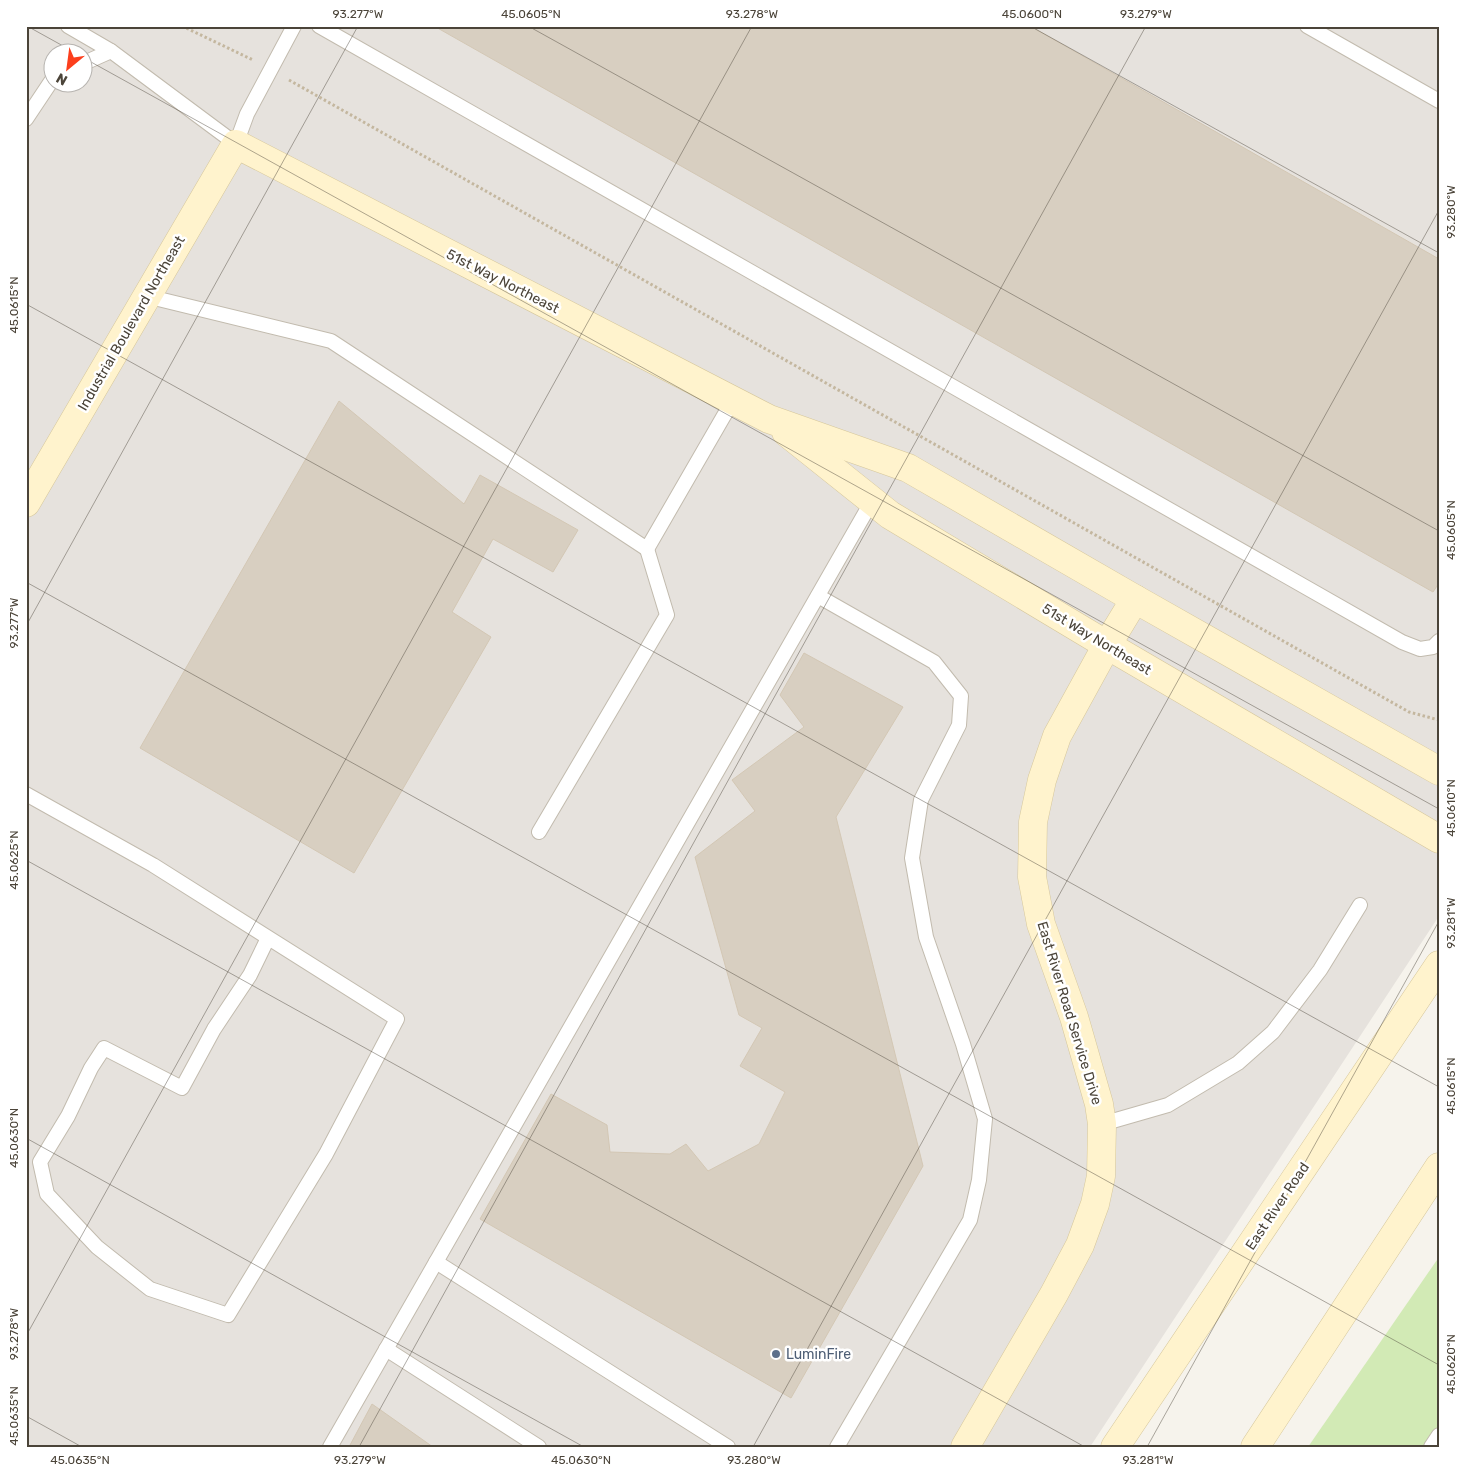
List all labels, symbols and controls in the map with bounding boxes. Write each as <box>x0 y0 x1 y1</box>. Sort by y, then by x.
text: 93.277°W <box>333 7 384 21</box>
text: 45.0605°N <box>501 7 561 21</box>
text: 93.278°W <box>726 7 779 21</box>
text: 45.0600°N <box>1002 7 1062 21</box>
text: 93.279°W <box>1120 7 1172 21</box>
north arrow <box>42 42 92 92</box>
text: N <box>53 69 70 89</box>
text: 93.280°W <box>1444 185 1458 239</box>
street label: Industrial Boulevard Northeast <box>74 232 189 414</box>
street label: 51st Way Northeast <box>443 246 563 317</box>
text: 45.0615°N <box>7 276 21 334</box>
text: 45.0605°N <box>1444 500 1458 560</box>
text: 93.277°W <box>7 597 21 648</box>
street label: 51st Way Northeast <box>1039 600 1155 679</box>
text: 45.0610°N <box>1444 779 1458 837</box>
text: 45.0625°N <box>7 830 21 890</box>
text: 93.281°W <box>1444 897 1458 949</box>
street label: East River Road Service Drive <box>1033 919 1106 1107</box>
text: 45.0615°N <box>1444 1057 1458 1115</box>
text: 45.0630°N <box>7 1108 21 1168</box>
street label: East River Road <box>1242 1159 1313 1253</box>
text: 93.278°W <box>7 1307 21 1360</box>
text: 45.0620°N <box>1444 1334 1458 1394</box>
place label: LuminFire <box>786 1346 851 1363</box>
marker: LuminFire <box>770 1348 782 1360</box>
text: 45.0635°N <box>7 1386 21 1446</box>
text: 45.0635°N <box>50 1453 110 1467</box>
text: 93.279°W <box>334 1453 386 1467</box>
text: 45.0630°N <box>551 1453 611 1467</box>
text: 93.280°W <box>727 1453 781 1467</box>
text: 93.281°W <box>1122 1453 1174 1467</box>

